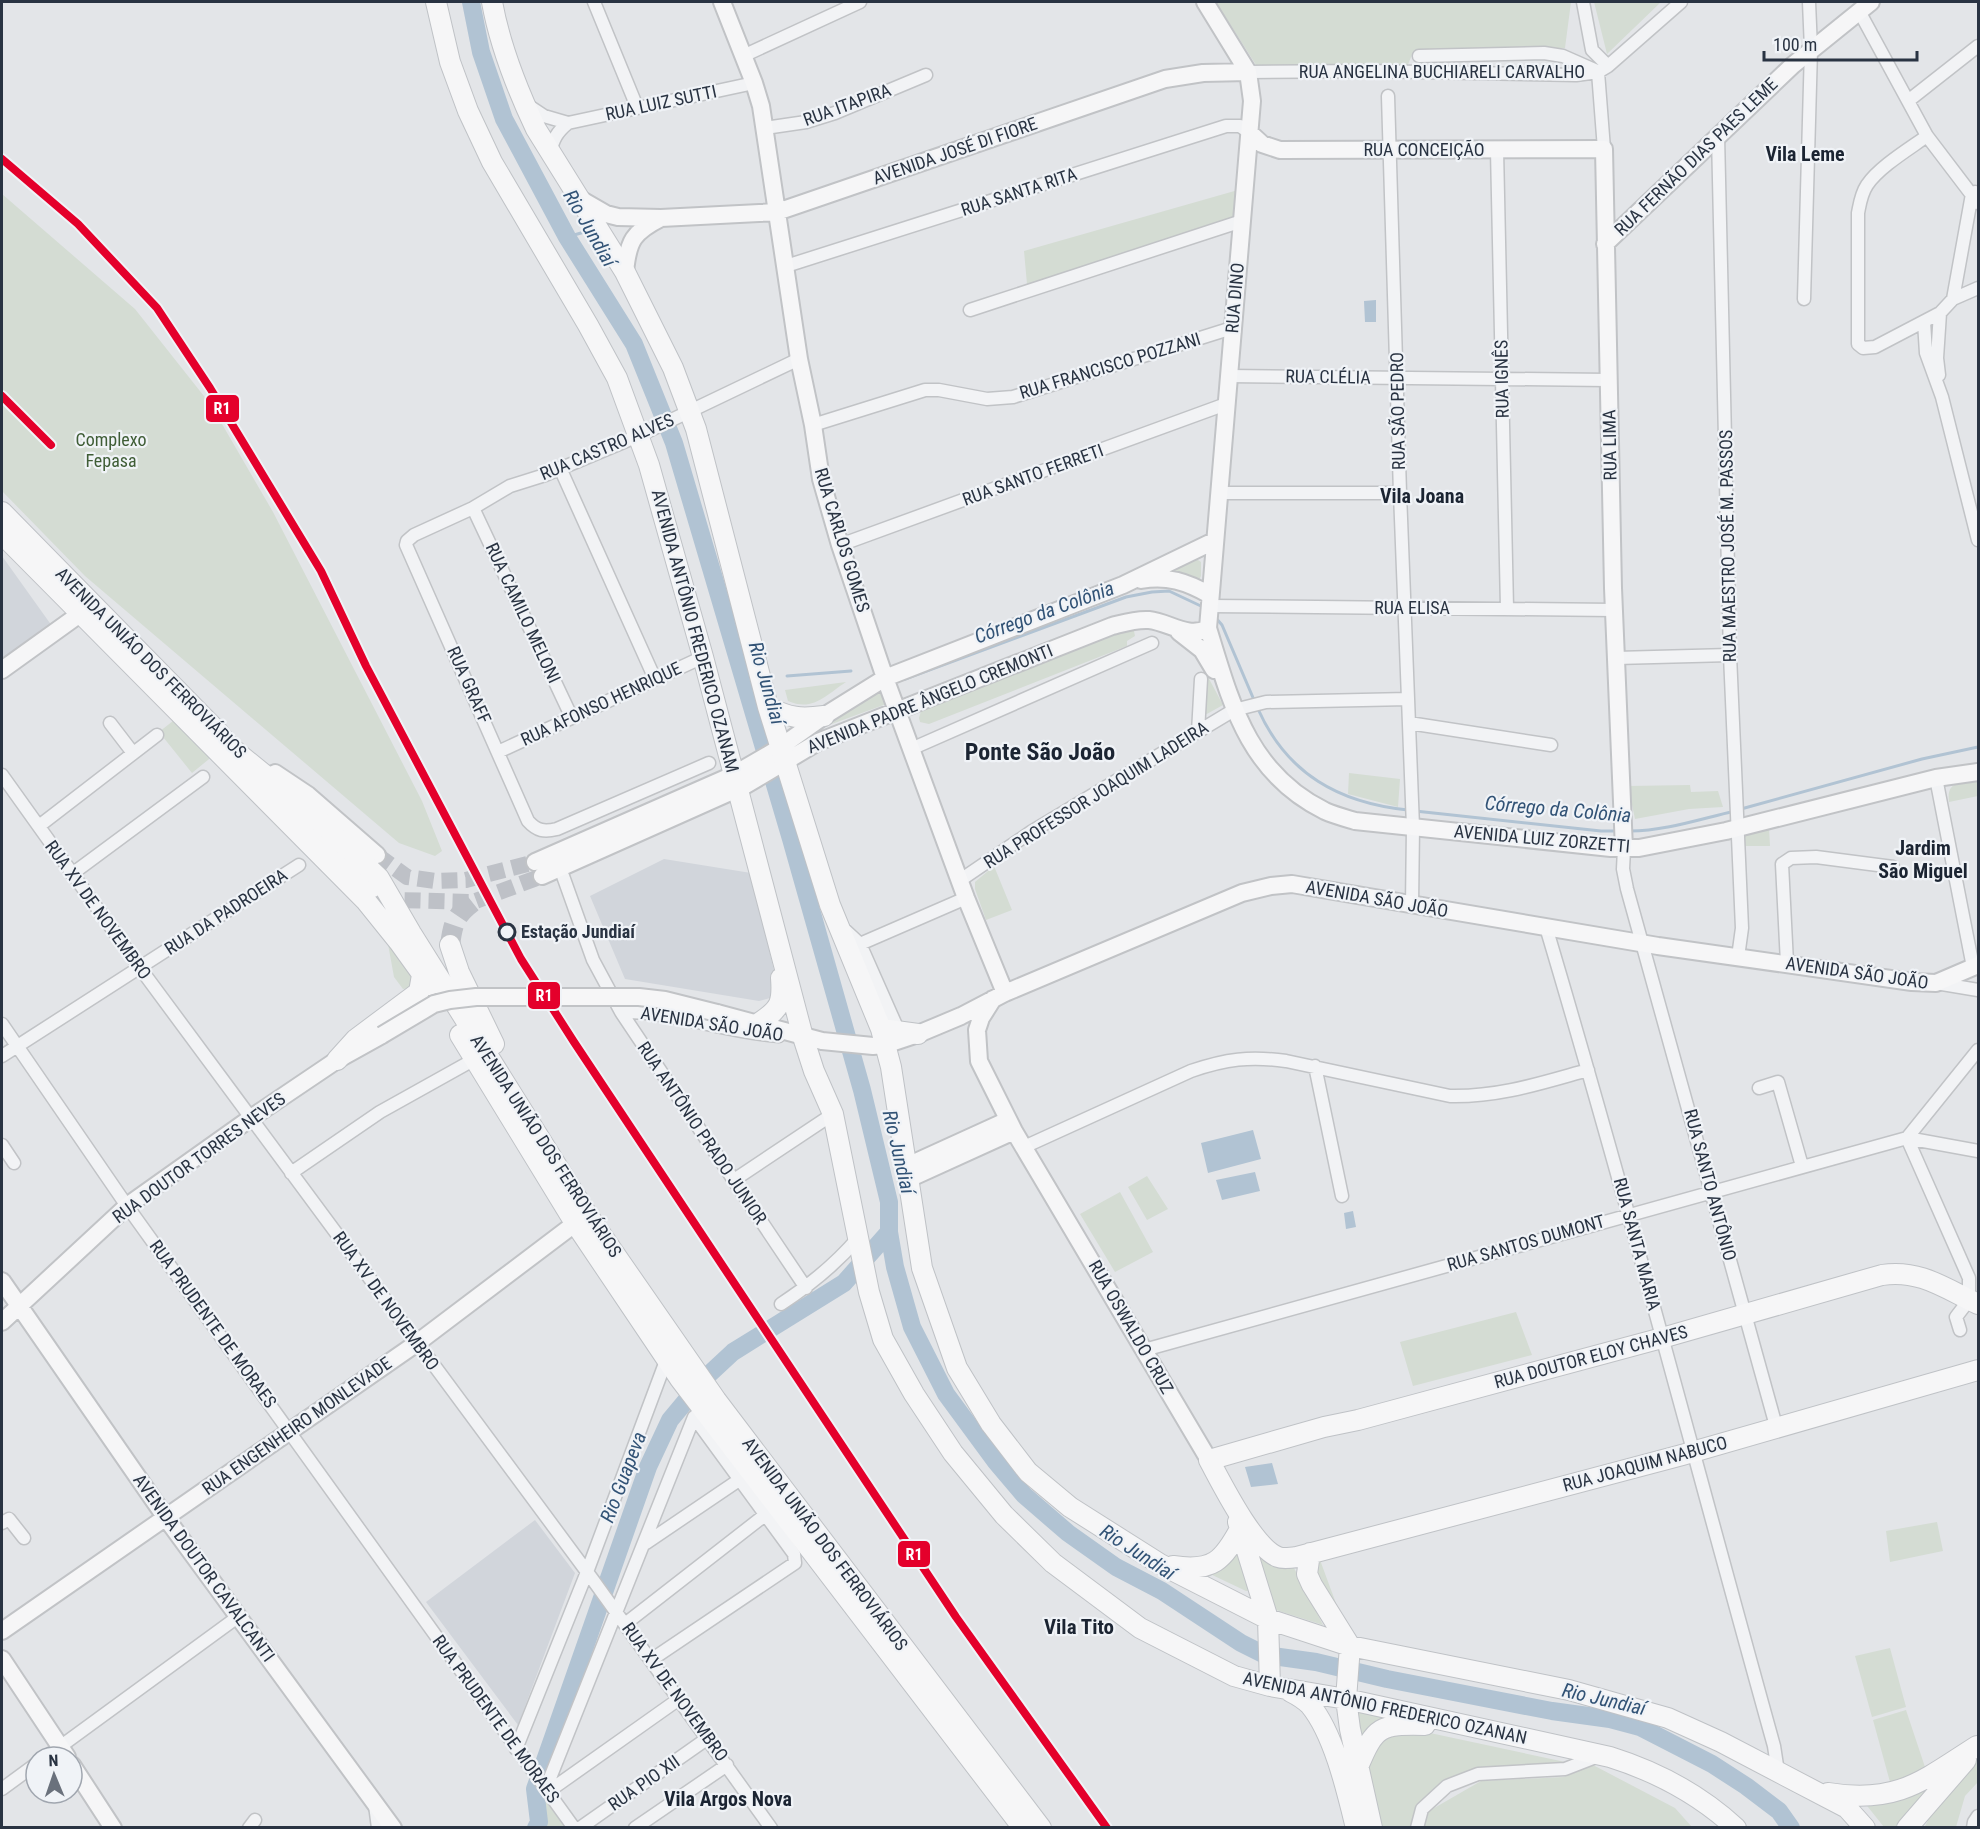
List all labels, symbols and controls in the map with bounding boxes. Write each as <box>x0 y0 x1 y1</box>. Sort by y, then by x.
scale bar <box>1764 24 1917 62</box>
text: 100 m <box>1773 34 1817 55</box>
street label: RUA ANGELINA BUCHIARELI CARVALHO <box>1299 61 1585 82</box>
street label: RUA FERNÃO DIAS PAES LEME <box>1610 73 1781 240</box>
street label: RUA ITAPIRA <box>800 79 894 130</box>
street label: RUA LUIZ SUTTI <box>603 80 718 125</box>
street label: AVENIDA JOSÉ DI FIORE <box>870 113 1040 188</box>
street label: RUA CONCEIÇÃO <box>1363 139 1485 160</box>
district label: Vila Leme <box>1765 142 1845 166</box>
street label: RUA SANTA RITA <box>958 163 1080 220</box>
water label: Rio Jundiaí <box>558 185 623 273</box>
street label: RUA DINO <box>1221 262 1248 334</box>
street label: RUA FRANCISCO POZZANI <box>1017 328 1203 403</box>
street label: RUA IGNÊS <box>1490 340 1513 418</box>
street label: RUA SÃO PEDRO <box>1386 352 1409 470</box>
street label: RUA CLÉLIA <box>1285 365 1371 388</box>
line badge: R1 <box>205 394 240 423</box>
text: R1 <box>214 399 230 418</box>
street label: RUA CASTRO ALVES <box>537 409 677 484</box>
street label: RUA LIMA <box>1598 409 1621 481</box>
park label: Complexo Fepasa <box>76 429 147 471</box>
street label: RUA MAESTRO JOSÉ M. PASSOS <box>1715 430 1740 662</box>
street label: RUA SANTO FERRETI <box>960 439 1106 510</box>
street label: RUA CARLOS GOMES <box>811 465 874 615</box>
district label: Vila Joana <box>1380 484 1464 508</box>
street label: AVENIDA ANTÔNIO FREDERICO OZANAM <box>648 487 743 775</box>
street label: RUA CAMILO MELONI <box>482 539 565 686</box>
street label: AVENIDA UNIÃO DOS FERROVIÁRIOS <box>52 563 251 762</box>
water label: Córrego da Colônia <box>971 576 1117 648</box>
street label: RUA ELISA <box>1374 597 1450 618</box>
water label: Rio Jundiaí <box>744 639 791 730</box>
street label: AVENIDA PADRE ÂNGELO CREMONTI <box>804 640 1056 758</box>
street label: RUA GRAFF <box>443 643 496 727</box>
street label: RUA AFONSO HENRIQUE <box>517 657 684 750</box>
street label: RUA PROFESSOR JOAQUIM LADEIRA <box>980 716 1212 873</box>
district label: Ponte São João <box>965 738 1115 766</box>
water label: Córrego da Colônia <box>1484 791 1632 827</box>
street label: AVENIDA LUIZ ZORZETTI <box>1453 820 1631 857</box>
street label: RUA XV DE NOVEMBRO <box>41 836 156 983</box>
district label: Jardim São Miguel <box>1878 836 1968 883</box>
street label: RUA DA PADROEIRA <box>161 864 291 959</box>
street label: AVENIDA SÃO JOÃO <box>1304 876 1450 921</box>
place label: Estação Jundiaí <box>521 921 636 942</box>
marker: Estação Jundiaí <box>498 923 516 941</box>
street label: AVENIDA SÃO JOÃO <box>1784 952 1930 993</box>
line badge: R1 <box>527 981 561 1010</box>
text: R1 <box>536 986 552 1005</box>
street label: AVENIDA SÃO JOÃO <box>639 1002 785 1045</box>
street label: AVENIDA UNIÃO DOS FERROVIÁRIOS <box>466 1030 626 1261</box>
street label: RUA ANTÔNIO PRADO JUNIOR <box>633 1037 772 1228</box>
street label: RUA DOUTOR TORRES NEVES <box>108 1088 289 1227</box>
street label: RUA SANTO ANTÔNIO <box>1680 1107 1741 1263</box>
water label: Rio Jundiaí <box>878 1108 921 1199</box>
street label: RUA SANTA MARIA <box>1610 1175 1665 1313</box>
street label: RUA SANTOS DUMONT <box>1445 1210 1607 1275</box>
street label: RUA XV DE NOVEMBRO <box>329 1227 444 1374</box>
street label: RUA PRUDENTE DE MORAES <box>145 1236 281 1412</box>
street label: RUA OSWALDO CRUZ <box>1085 1256 1178 1397</box>
street label: RUA DOUTOR ELOY CHAVES <box>1492 1321 1690 1392</box>
street label: RUA ENGENHEIRO MONLEVADE <box>198 1352 395 1499</box>
water label: Rio Guapeva <box>595 1428 651 1526</box>
street label: RUA JOAQUIM NABUCO <box>1560 1431 1729 1496</box>
street label: AVENIDA UNIÃO DOS FERROVIÁRIOS <box>738 1433 912 1654</box>
street label: AVENIDA DOUTOR CAVALCANTI <box>129 1470 280 1666</box>
water label: Rio Jundiaí <box>1096 1519 1182 1587</box>
line badge: R1 <box>897 1540 931 1568</box>
text: R1 <box>906 1545 922 1564</box>
district label: Vila Tito <box>1044 1615 1114 1639</box>
street label: RUA XV DE NOVEMBRO <box>618 1618 733 1765</box>
street label: RUA PRUDENTE DE MORAES <box>428 1631 564 1807</box>
street label: AVENIDA ANTÔNIO FREDERICO OZANAN <box>1241 1667 1529 1748</box>
water label: Rio Jundiaí <box>1560 1678 1651 1721</box>
north arrow <box>24 1745 84 1805</box>
street label: RUA PIO XII <box>604 1750 683 1815</box>
text: N <box>48 1751 59 1770</box>
district label: Vila Argos Nova <box>664 1787 792 1811</box>

